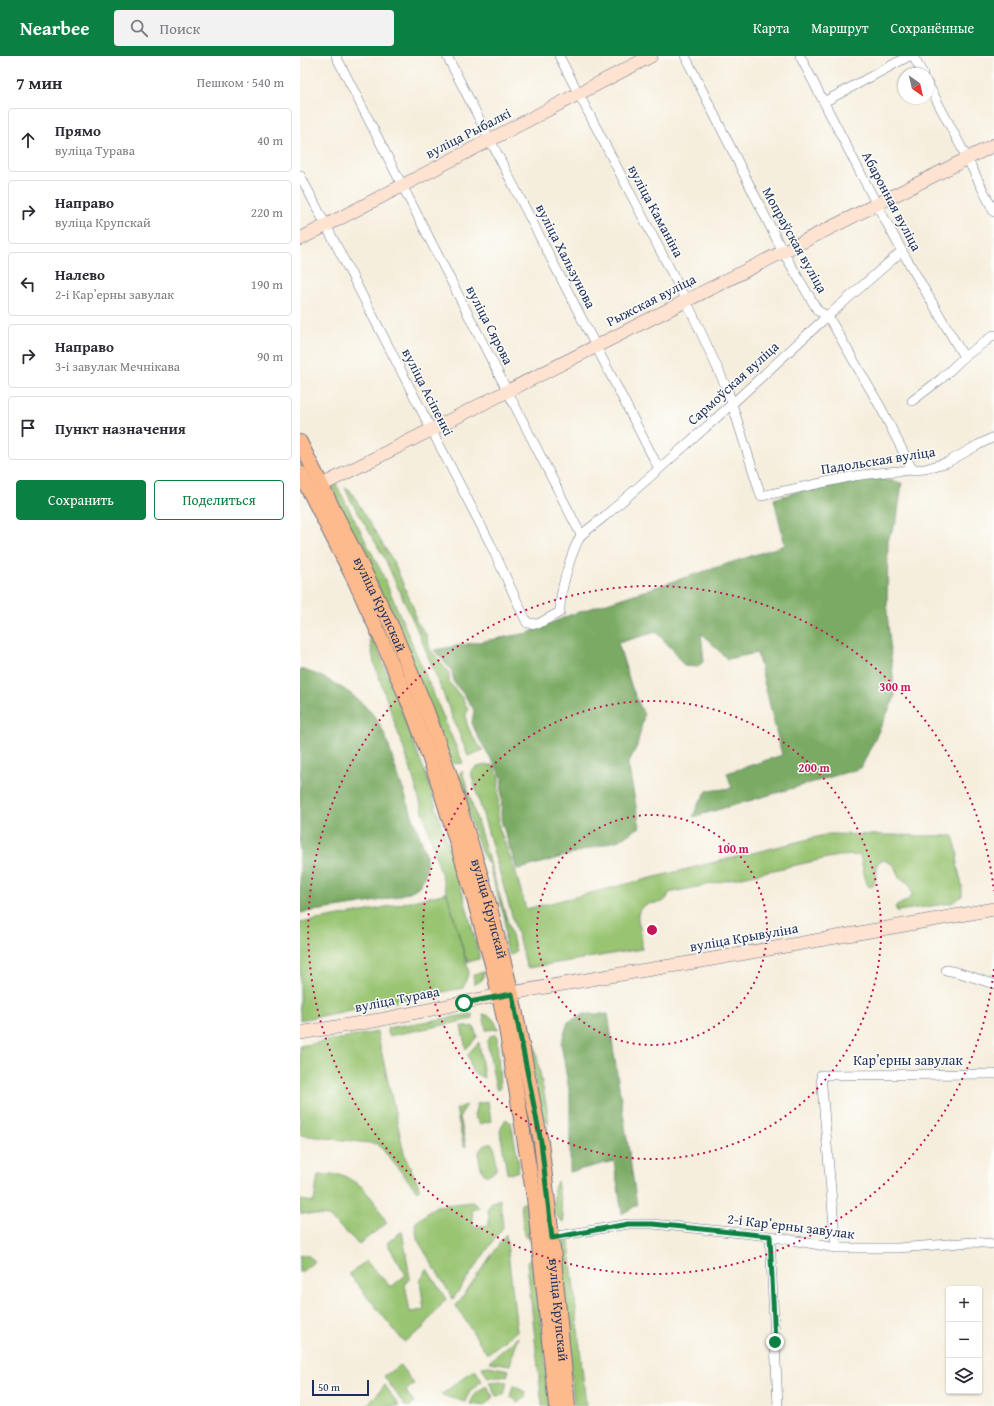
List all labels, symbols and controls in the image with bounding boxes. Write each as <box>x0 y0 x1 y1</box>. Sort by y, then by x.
search box <box>114 10 394 46</box>
text: Nearbee <box>20 14 90 42</box>
icon: search <box>128 17 150 39</box>
text: Поиск <box>160 18 200 39</box>
text: Карта <box>753 18 789 38</box>
text: Маршрут <box>811 18 869 38</box>
text: Сохранённые <box>891 18 974 38</box>
north arrow <box>898 68 934 104</box>
text: 7 мин <box>16 70 62 95</box>
text: Пешком · 540 m <box>197 73 284 92</box>
street label: вуліца Рыбалкі <box>422 103 514 163</box>
text: Прямо <box>55 120 101 141</box>
icon: ahead <box>17 129 39 151</box>
text: 40 m <box>257 131 283 150</box>
text: вуліца Турава <box>55 141 135 160</box>
street label: Абаронная вуліца <box>857 148 927 255</box>
street label: вуліца Каманіна <box>623 161 689 261</box>
street label: Мопраўская вуліца <box>758 184 833 297</box>
text: Направо <box>55 192 114 213</box>
street label: вуліца Хальзунова <box>531 200 601 312</box>
icon: right <box>17 201 39 223</box>
text: 220 m <box>251 203 283 222</box>
text: вуліца Крупскай <box>55 213 151 232</box>
text: Налево <box>55 264 105 285</box>
street label: Рыжская вуліца <box>603 269 700 331</box>
icon: left <box>17 273 39 295</box>
text: 190 m <box>251 275 283 294</box>
street label: вуліца Сярова <box>462 282 519 368</box>
text: 2-і Карʼерны завулак <box>55 285 174 304</box>
text: Направо <box>55 336 114 357</box>
street label: Сармоўская вуліца <box>683 336 783 429</box>
icon: right <box>17 345 39 367</box>
street label: вуліца Асіпенкі <box>397 345 459 439</box>
text: 90 m <box>257 347 283 366</box>
text: 3-і завулак Мечнікава <box>55 357 180 376</box>
icon: arrive <box>17 417 39 439</box>
text: Пункт назначения <box>55 418 186 439</box>
street label: Падольская вуліца <box>819 441 937 479</box>
button: Сохранить <box>16 480 146 520</box>
button: Поделиться <box>154 480 284 520</box>
street label: вуліца Крупскай <box>349 553 411 655</box>
text: 300 m <box>879 678 912 695</box>
text: 200 m <box>798 759 831 776</box>
text: 100 m <box>717 840 750 857</box>
street label: вуліца Крупскай <box>466 856 513 961</box>
street label: вуліца Крывуліна <box>688 918 800 956</box>
centre of rings <box>645 923 659 937</box>
street label: вуліца Турава <box>353 981 441 1017</box>
route start <box>455 994 473 1012</box>
street label: Карʼерны завулак <box>853 1050 963 1070</box>
street label: 2-і Карʼерны завулак <box>726 1208 856 1244</box>
street label: вуліца Крупскай <box>544 1258 574 1362</box>
map controls <box>946 1286 982 1394</box>
button: + <box>946 1286 982 1322</box>
button: − <box>946 1322 982 1358</box>
route end <box>766 1333 784 1351</box>
button: layers <box>946 1358 982 1394</box>
scale bar <box>312 1378 369 1397</box>
text: 50 m <box>318 1379 340 1395</box>

